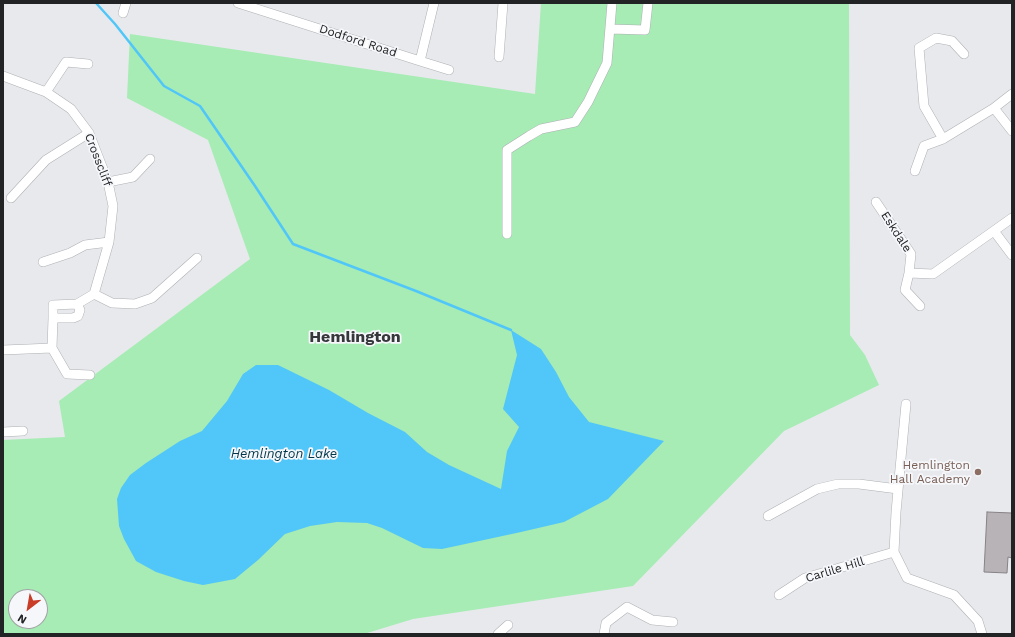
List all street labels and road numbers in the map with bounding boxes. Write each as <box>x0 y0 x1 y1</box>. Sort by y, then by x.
street label: Dodford Road <box>317 22 399 60</box>
street label: Crosscliff <box>81 131 115 189</box>
street label: Eskdale <box>878 209 914 255</box>
street label: Carlile Hill <box>804 554 866 586</box>

